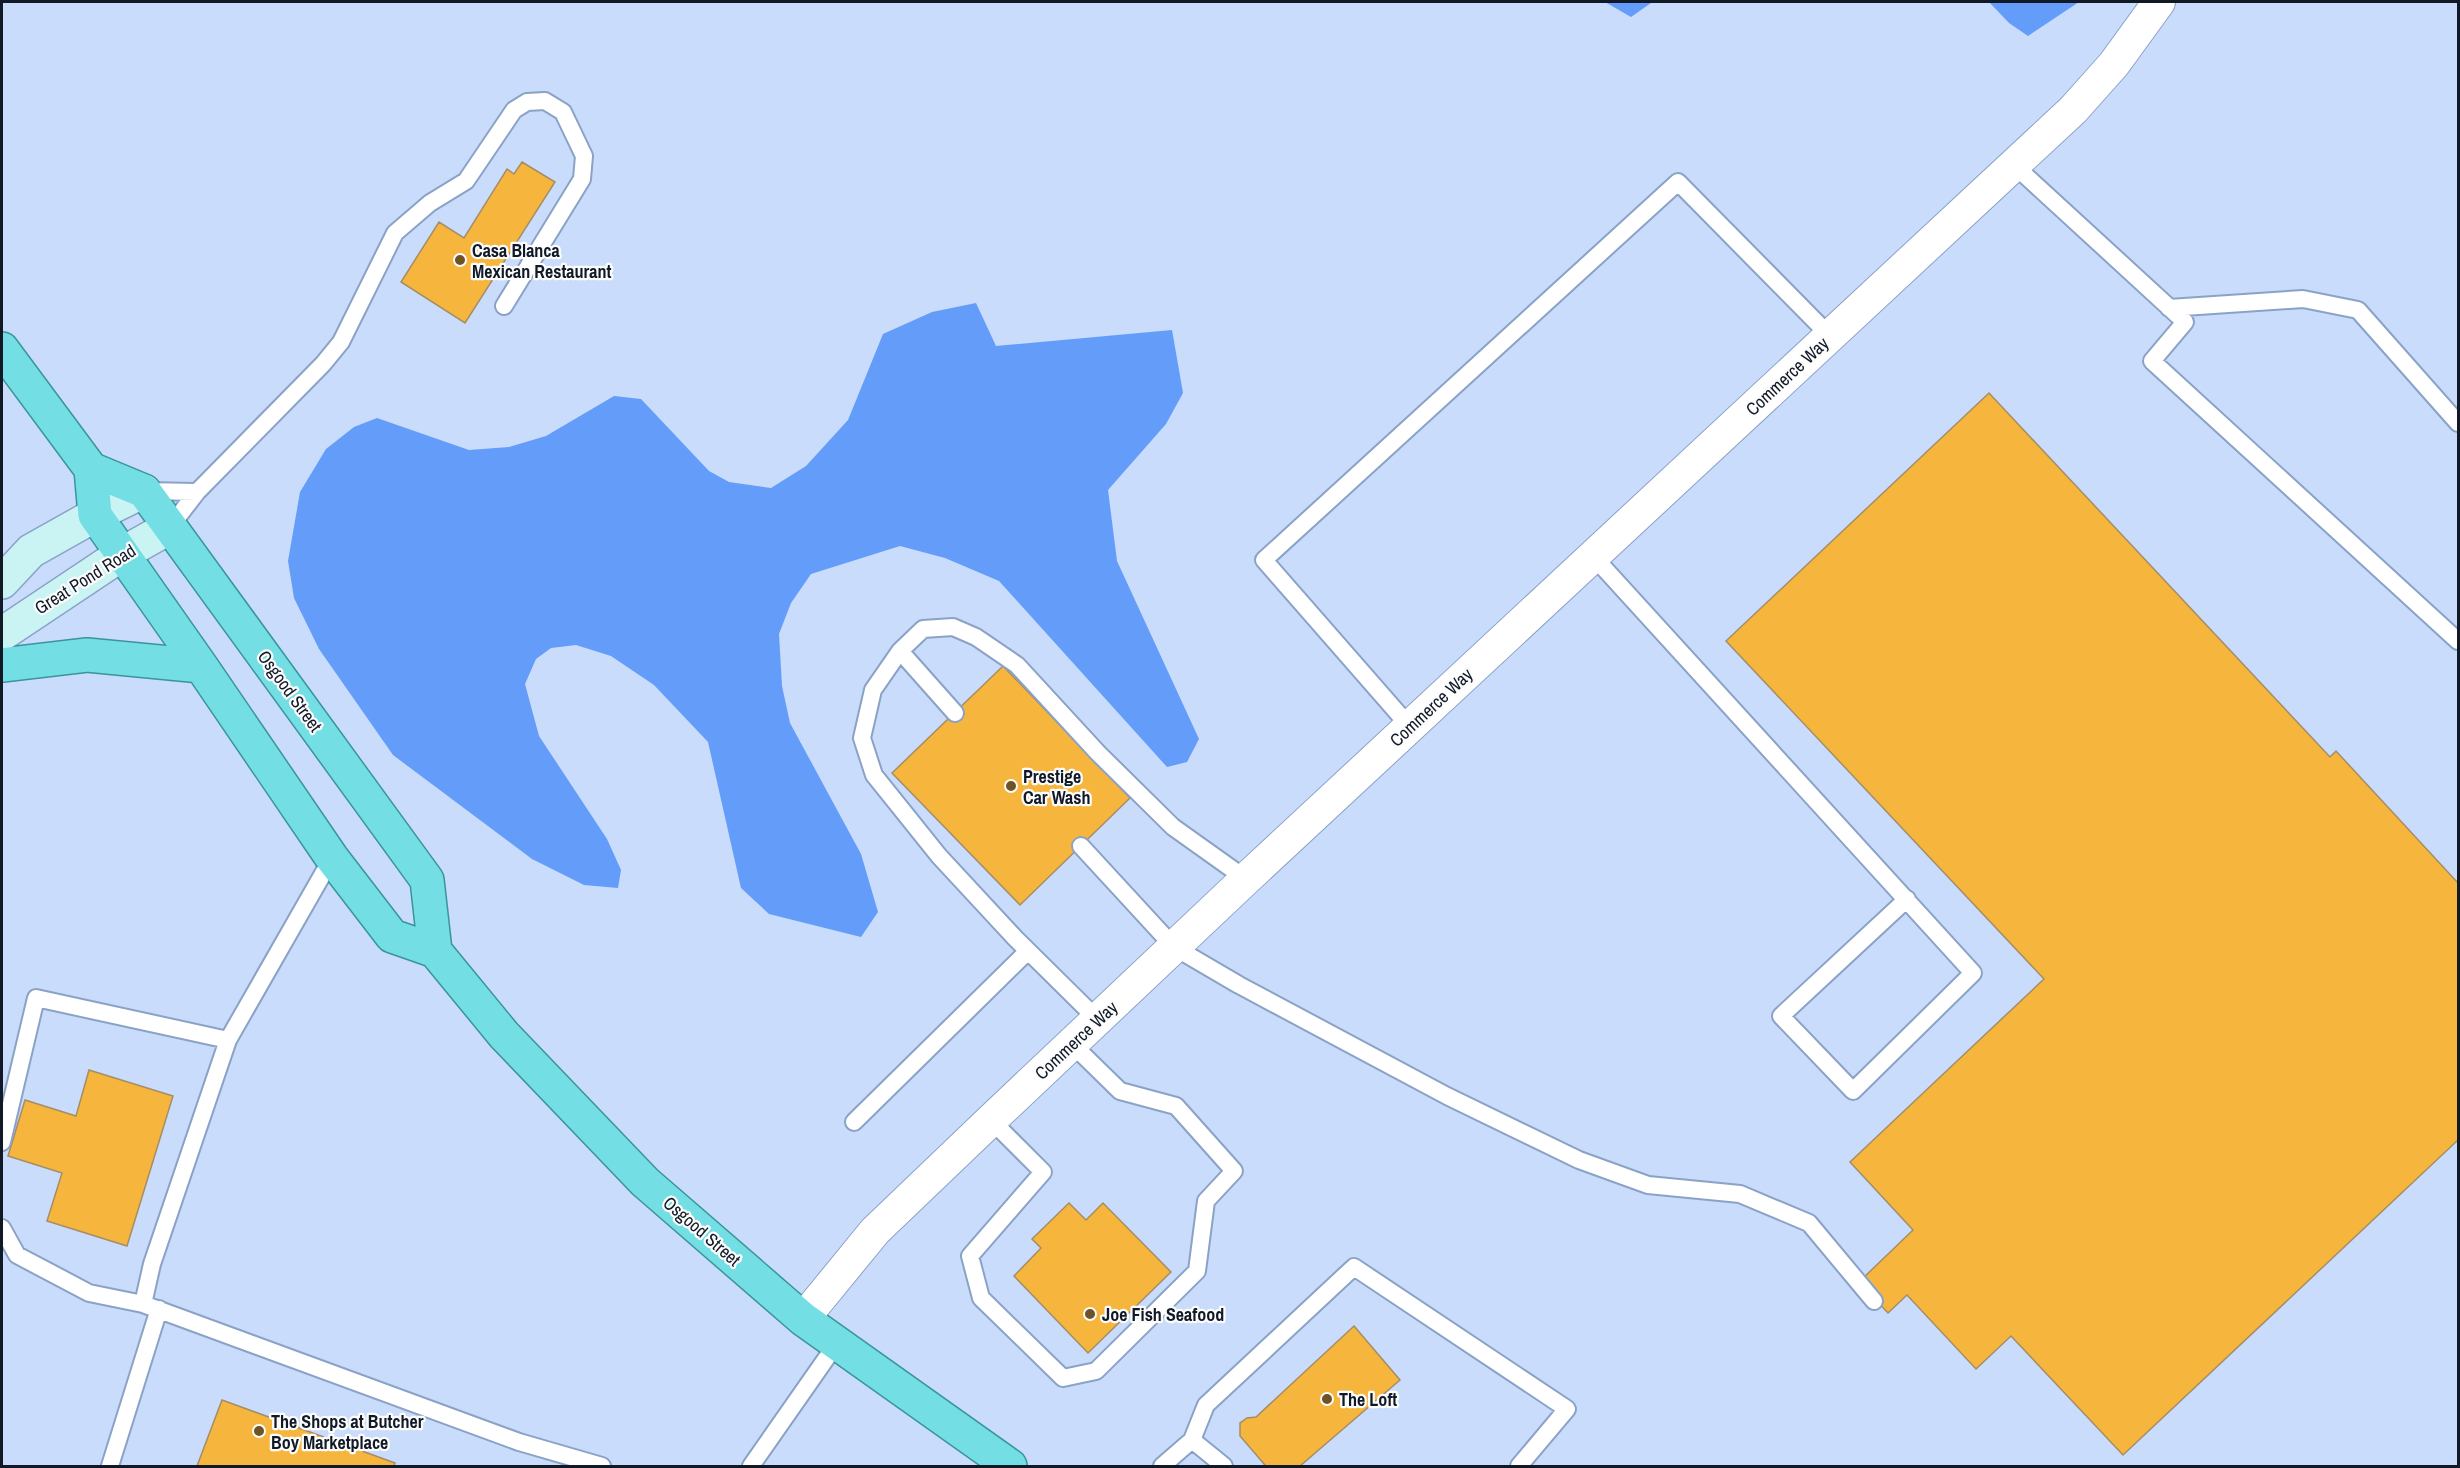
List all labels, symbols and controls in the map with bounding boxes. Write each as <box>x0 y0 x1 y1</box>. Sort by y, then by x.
place label: Casa Blanca Mexican Restaurant <box>472 238 612 284</box>
marker: Casa Blanca Mexican Restaurant <box>453 253 467 267</box>
street label: Commerce Way <box>1740 331 1834 421</box>
street label: Great Pond Road <box>30 538 140 620</box>
street label: Osgood Street <box>252 645 328 737</box>
street label: Commerce Way <box>1384 662 1478 752</box>
place label: Prestige Car Wash <box>1023 764 1091 810</box>
marker: Prestige Car Wash <box>1004 779 1018 793</box>
street label: Commerce Way <box>1029 995 1123 1085</box>
street label: Osgood Street <box>658 1190 746 1272</box>
place label: Joe Fish Seafood <box>1102 1302 1224 1327</box>
marker: Joe Fish Seafood <box>1083 1307 1097 1321</box>
place label: The Loft <box>1339 1387 1397 1412</box>
marker: The Loft <box>1320 1392 1334 1406</box>
place label: The Shops at Butcher Boy Marketplace <box>271 1409 424 1455</box>
marker: The Shops at Butcher Boy Marketplace <box>252 1424 266 1438</box>

